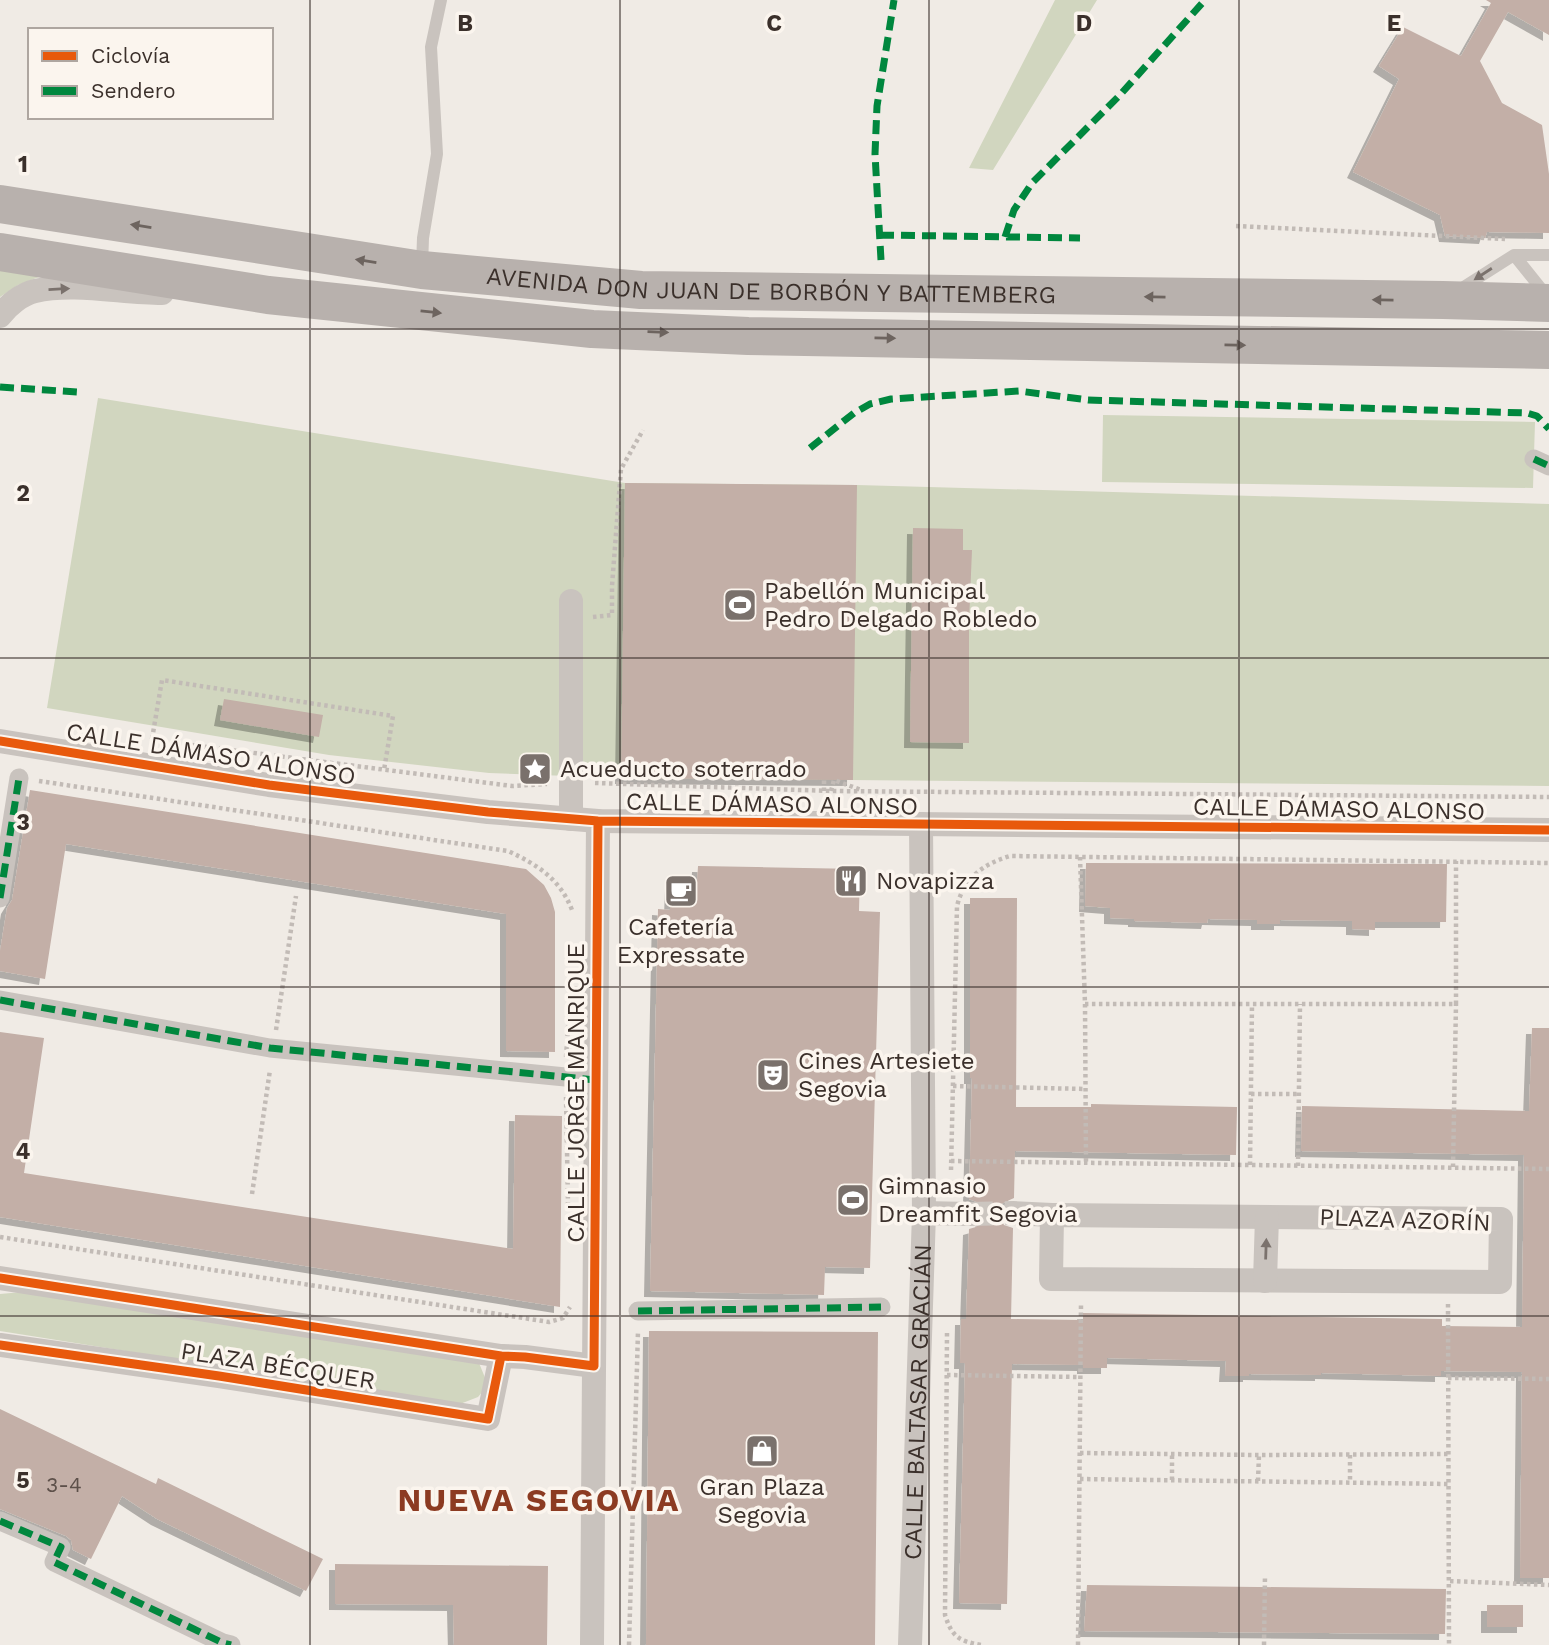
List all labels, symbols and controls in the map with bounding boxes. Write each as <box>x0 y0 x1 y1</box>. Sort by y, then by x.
text: B <box>457 10 473 37</box>
text: C <box>766 10 782 37</box>
text: D <box>1076 10 1092 37</box>
text: E <box>1387 10 1401 37</box>
legend <box>28 28 273 119</box>
text: Ciclovía <box>91 43 170 68</box>
text: Sendero <box>91 78 176 103</box>
text: 1 <box>18 151 28 178</box>
one-way arrow <box>130 220 152 231</box>
one-way arrow <box>355 255 377 266</box>
street label: AVENIDA DON JUAN DE BORBÓN Y BATTEMBERG <box>485 262 1056 309</box>
one-way arrow <box>1474 268 1493 281</box>
one-way arrow <box>49 283 71 294</box>
one-way arrow <box>1144 291 1166 303</box>
one-way arrow <box>1372 294 1394 305</box>
one-way arrow <box>421 307 443 318</box>
one-way arrow <box>647 327 669 338</box>
one-way arrow <box>875 332 897 344</box>
one-way arrow <box>1225 339 1247 350</box>
text: 2 <box>16 480 30 507</box>
place label: Pabellón Municipal Pedro Delgado Robledo <box>764 577 1037 633</box>
sports icon: Pabellón Municipal Pedro Delgado Robledo <box>721 586 759 624</box>
street label: CALLE DÁMASO ALONSO <box>64 717 358 791</box>
place icon: Acueducto soterrado <box>516 750 554 788</box>
place label: Acueducto soterrado <box>560 755 807 783</box>
street label: CALLE DÁMASO ALONSO <box>626 787 918 821</box>
street label: CALLE DÁMASO ALONSO <box>1193 792 1485 826</box>
text: 3 <box>16 809 30 836</box>
restaurant icon: Novapizza <box>832 862 870 900</box>
place label: Novapizza <box>876 867 994 895</box>
cafe icon: Cafetería Expressate <box>662 872 700 910</box>
place label: Cafetería Expressate <box>617 913 745 969</box>
street label: CALLE JORGE MANRIQUE <box>562 943 590 1243</box>
place label: Cines Artesiete Segovia <box>798 1047 975 1103</box>
theatre icon: Cines Artesiete Segovia <box>754 1056 792 1094</box>
text: 4 <box>16 1138 31 1165</box>
place label: Gimnasio Dreamfit Segovia <box>878 1172 1078 1228</box>
sports icon: Gimnasio Dreamfit Segovia <box>834 1181 872 1219</box>
street label: PLAZA AZORÍN <box>1319 1203 1491 1237</box>
one-way arrow <box>1261 1238 1272 1260</box>
street label: CALLE BALTASAR GRACIÁN <box>899 1244 937 1560</box>
street label: PLAZA BÉCQUER <box>179 1337 377 1395</box>
shop icon: Gran Plaza Segovia <box>743 1432 781 1470</box>
text: 5 <box>16 1467 30 1494</box>
house number: 3-4 <box>46 1472 82 1497</box>
place label: Gran Plaza Segovia <box>699 1473 825 1529</box>
district label: NUEVA SEGOVIA <box>398 1481 680 1519</box>

